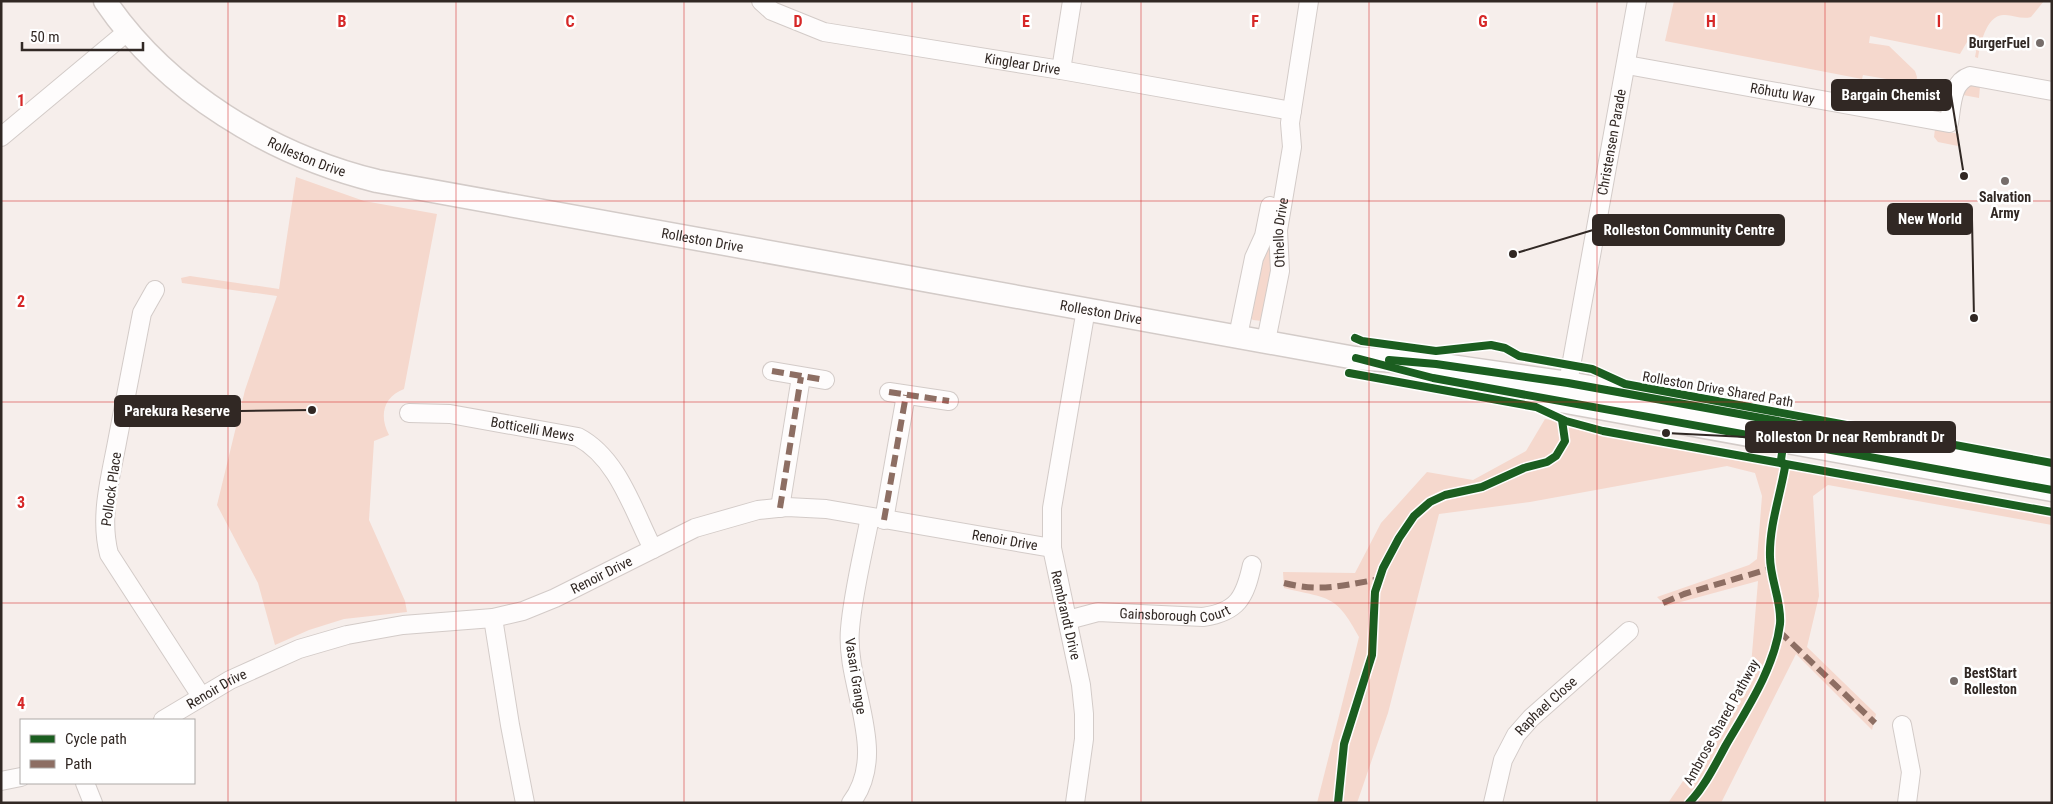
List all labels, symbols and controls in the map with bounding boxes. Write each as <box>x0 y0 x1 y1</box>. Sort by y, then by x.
text: B <box>338 12 347 31</box>
text: C <box>565 12 575 31</box>
text: D <box>793 12 803 31</box>
text: E <box>1022 12 1030 31</box>
text: F <box>1251 12 1259 31</box>
text: G <box>1478 12 1488 31</box>
text: H <box>1706 12 1716 31</box>
text: I <box>1937 12 1941 31</box>
scale bar <box>22 20 144 52</box>
text: 50 m <box>30 28 60 46</box>
place label: BurgerFuel <box>1969 35 2030 51</box>
marker: BurgerFuel <box>2034 37 2046 49</box>
street label: Kinglear Drive <box>983 50 1062 78</box>
street label: Rōhutu Way <box>1749 79 1816 107</box>
callout: Bargain Chemist <box>1832 80 1951 110</box>
text: Bargain Chemist <box>1842 86 1941 104</box>
street label: Christensen Parade <box>1594 87 1629 196</box>
text: 1 <box>17 91 25 110</box>
street label: Rolleston Drive <box>265 134 348 180</box>
marker: Salvation Army <box>1999 175 2011 187</box>
place label: Salvation Army <box>1979 189 2031 221</box>
street label: Othello Drive <box>1270 196 1291 268</box>
callout: New World <box>1888 204 1972 234</box>
text: New World <box>1898 210 1962 228</box>
callout: Rolleston Community Centre <box>1593 215 1784 245</box>
text: Rolleston Community Centre <box>1603 221 1775 239</box>
street label: Rolleston Drive <box>660 225 745 255</box>
text: 2 <box>17 292 25 311</box>
street label: Rolleston Drive <box>1059 297 1144 327</box>
street label: Rolleston Drive Shared Path <box>1641 368 1795 410</box>
callout: Parekura Reserve <box>115 396 240 426</box>
text: Parekura Reserve <box>124 402 230 420</box>
street label: Botticelli Mews <box>490 413 576 444</box>
callout: Rolleston Dr near Rembrandt Dr <box>1746 422 1955 452</box>
text: Rolleston Dr near Rembrandt Dr <box>1755 428 1945 446</box>
street label: Pollock Place <box>98 450 124 527</box>
text: 3 <box>17 493 25 512</box>
street label: Renoir Drive <box>971 526 1039 553</box>
street label: Renoir Drive <box>568 553 635 597</box>
street label: Rembrandt Drive <box>1048 569 1084 662</box>
street label: Gainsborough Court <box>1119 602 1233 625</box>
street label: Vasari Grange <box>842 637 870 716</box>
street label: Ambrose Shared Pathway <box>1680 656 1762 788</box>
street label: Renoir Drive <box>184 665 249 712</box>
place label: BestStart Rolleston <box>1964 665 2017 697</box>
street label: Raphael Close <box>1512 673 1580 739</box>
marker: BestStart Rolleston <box>1948 675 1960 687</box>
text: 4 <box>17 694 25 713</box>
legend <box>20 719 195 784</box>
text: Cycle path <box>65 730 127 748</box>
text: Path <box>65 755 92 773</box>

